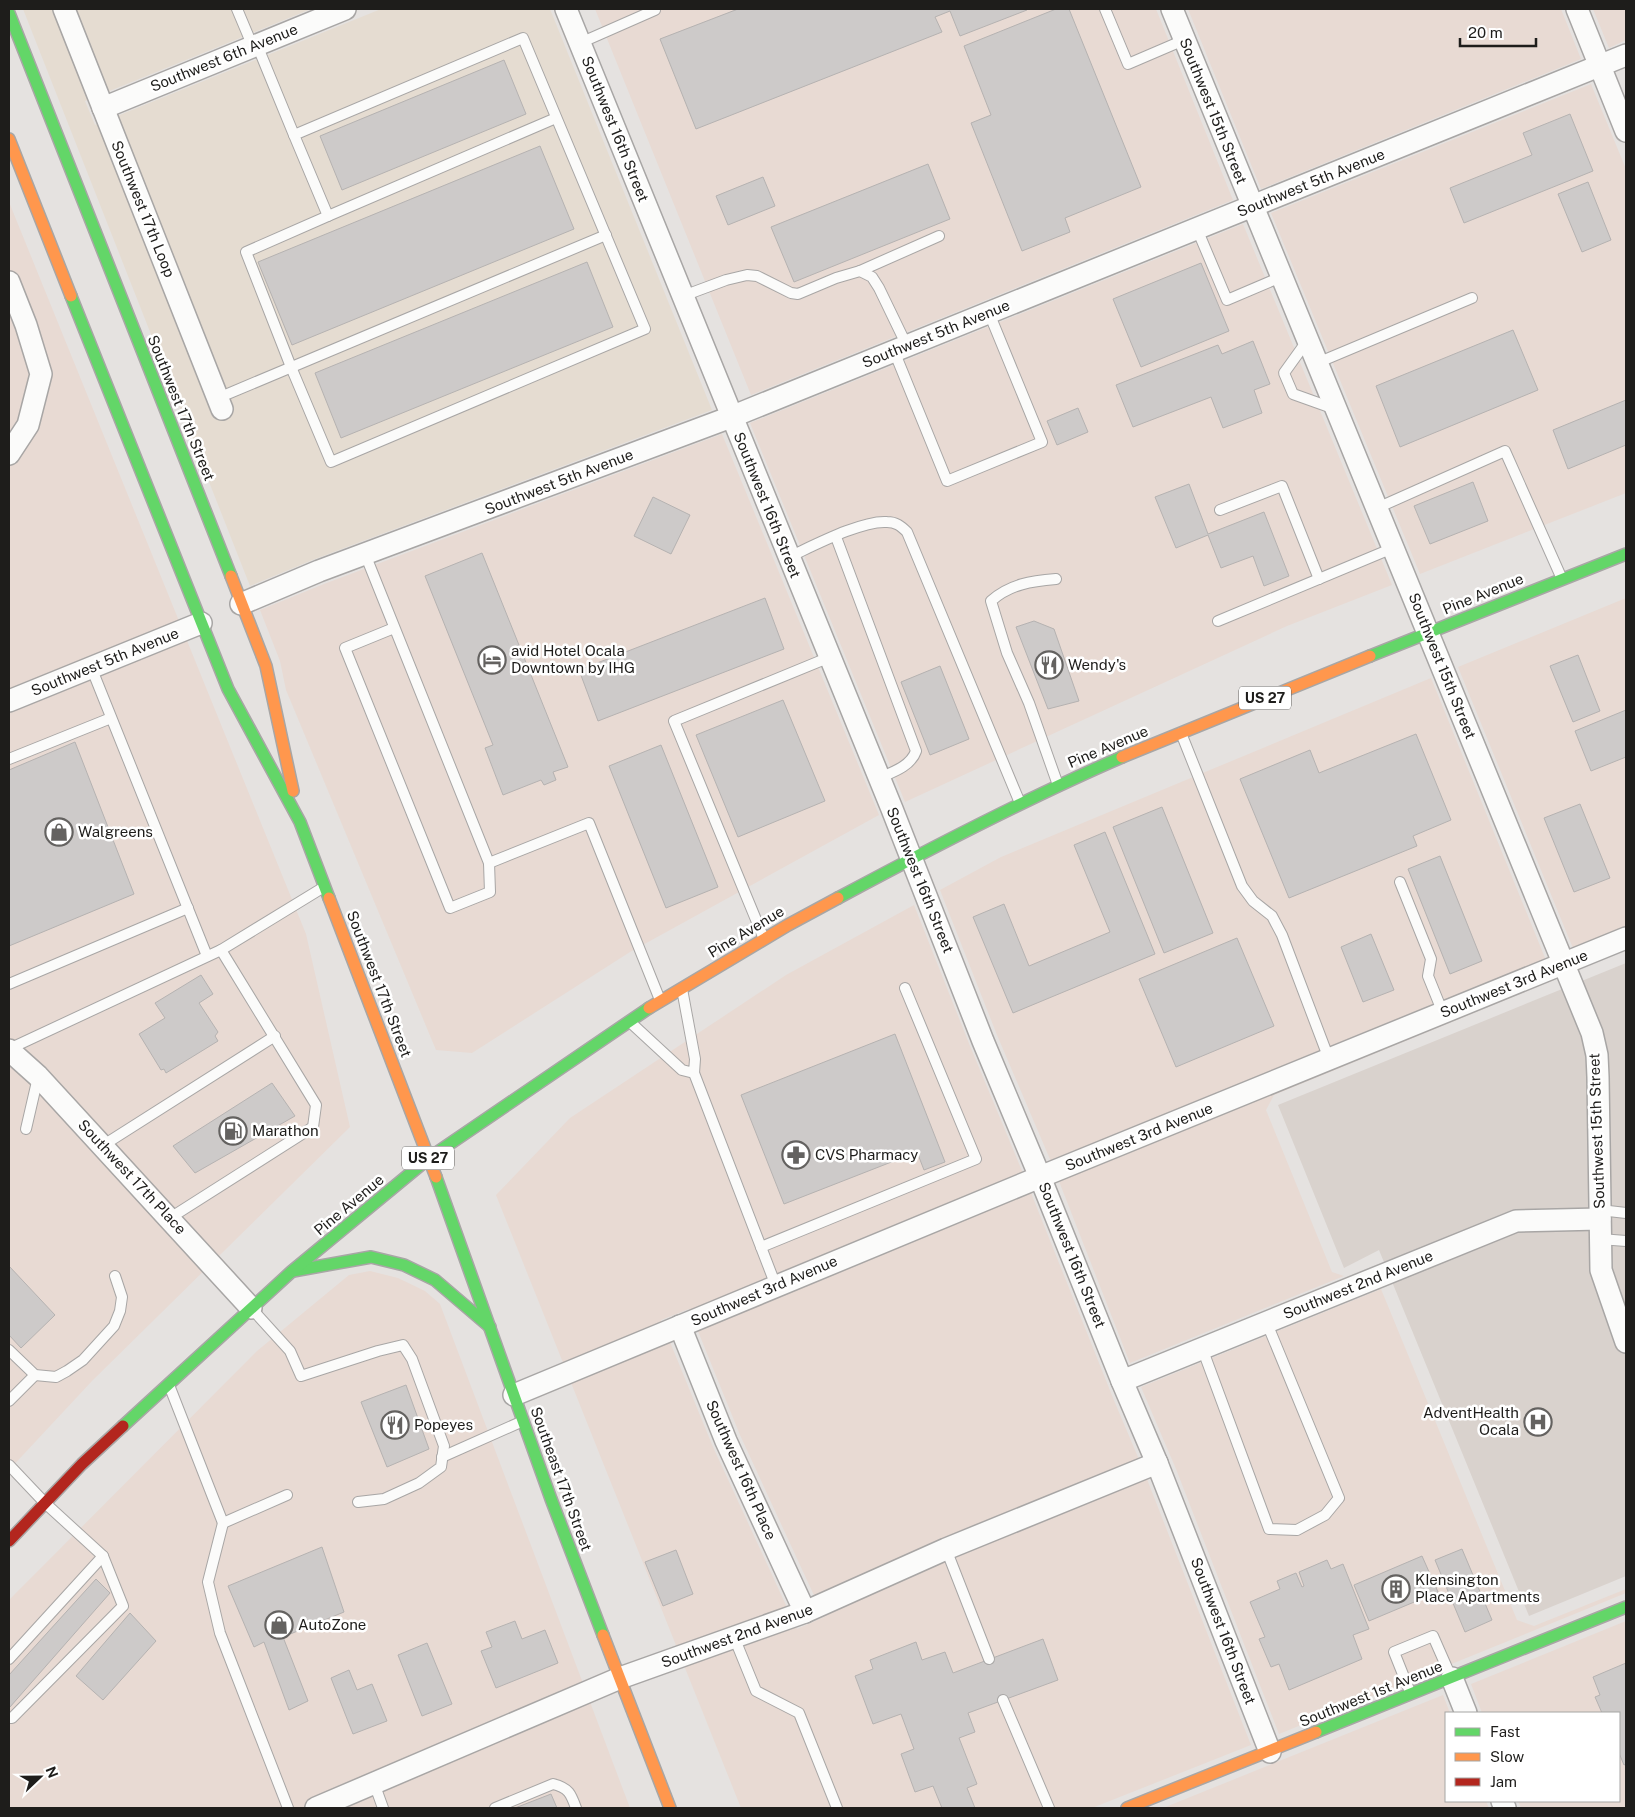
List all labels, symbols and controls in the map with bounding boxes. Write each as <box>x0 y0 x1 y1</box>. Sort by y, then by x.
scale bar <box>1460 15 1536 47</box>
street label: Southwest 6th Avenue <box>148 20 300 95</box>
text: 20 m <box>1468 24 1503 41</box>
street label: Southwest 15th Street <box>1176 35 1251 186</box>
street label: Southwest 16th Street <box>578 53 653 204</box>
street label: Southwest 17th Loop <box>108 138 179 280</box>
street label: Southwest 5th Avenue <box>1235 145 1387 220</box>
street label: Southwest 5th Avenue <box>860 296 1012 371</box>
street label: Southwest 17th Street <box>144 333 219 483</box>
street label: Southwest 16th Street <box>730 429 805 580</box>
street label: Southwest 5th Avenue <box>482 445 635 518</box>
street label: Pine Avenue <box>1440 570 1526 617</box>
street label: Southwest 15th Street <box>1405 590 1480 741</box>
street label: Southwest 5th Avenue <box>29 624 181 699</box>
place label: avid Hotel Ocala Downtown by IHG <box>511 642 635 676</box>
hotel icon: avid Hotel Ocala Downtown by IHG <box>477 645 507 675</box>
restaurant icon: Wendy's <box>1034 650 1064 680</box>
place label: Wendy's <box>1068 656 1126 673</box>
road number: US 27 <box>1239 686 1291 710</box>
street label: Pine Avenue <box>1065 722 1151 771</box>
street label: Southwest 16th Street <box>883 804 958 955</box>
shop icon: Walgreens <box>44 817 74 847</box>
place label: Walgreens <box>78 823 153 840</box>
street label: Pine Avenue <box>705 902 787 961</box>
street label: Southwest 17th Street <box>344 908 415 1060</box>
street label: Southwest 3rd Avenue <box>1438 946 1590 1021</box>
street label: Southwest 15th Street <box>1585 1053 1608 1209</box>
street label: Southwest 3rd Avenue <box>1063 1099 1215 1174</box>
street label: Southwest 17th Place <box>75 1116 190 1237</box>
fuel station icon: Marathon <box>218 1116 248 1146</box>
place label: Marathon <box>252 1122 319 1139</box>
pharmacy icon: CVS Pharmacy <box>781 1140 811 1170</box>
road number: US 27 <box>402 1146 454 1170</box>
place label: CVS Pharmacy <box>815 1146 918 1163</box>
street label: Pine Avenue <box>310 1171 387 1239</box>
street label: Southwest 16th Street <box>1035 1179 1110 1330</box>
street label: Southwest 2nd Avenue <box>1280 1247 1435 1322</box>
street label: Southwest 3rd Avenue <box>688 1252 840 1329</box>
street label: Southwest 16th Place <box>703 1397 780 1542</box>
street label: Southeast 17th Street <box>527 1404 596 1553</box>
place label: AdventHealth Ocala <box>1423 1404 1519 1438</box>
hospital icon: AdventHealth Ocala <box>1523 1407 1553 1437</box>
restaurant icon: Popeyes <box>380 1410 410 1440</box>
place label: Popeyes <box>414 1416 473 1433</box>
street label: Southwest 16th Street <box>1188 1555 1259 1707</box>
place label: KIensington Place Apartments <box>1415 1571 1540 1605</box>
building icon: KIensington Place Apartments <box>1381 1574 1411 1604</box>
street label: Southwest 2nd Avenue <box>659 1600 815 1671</box>
shop icon: AutoZone <box>264 1610 294 1640</box>
place label: AutoZone <box>298 1616 366 1633</box>
street label: Southwest 1st Avenue <box>1297 1657 1445 1730</box>
legend <box>1445 1712 1620 1802</box>
text: Fast <box>1490 1723 1520 1740</box>
text: Slow <box>1490 1748 1525 1765</box>
north arrow <box>15 1752 65 1802</box>
text: N <box>43 1764 62 1780</box>
text: Jam <box>1490 1773 1517 1790</box>

